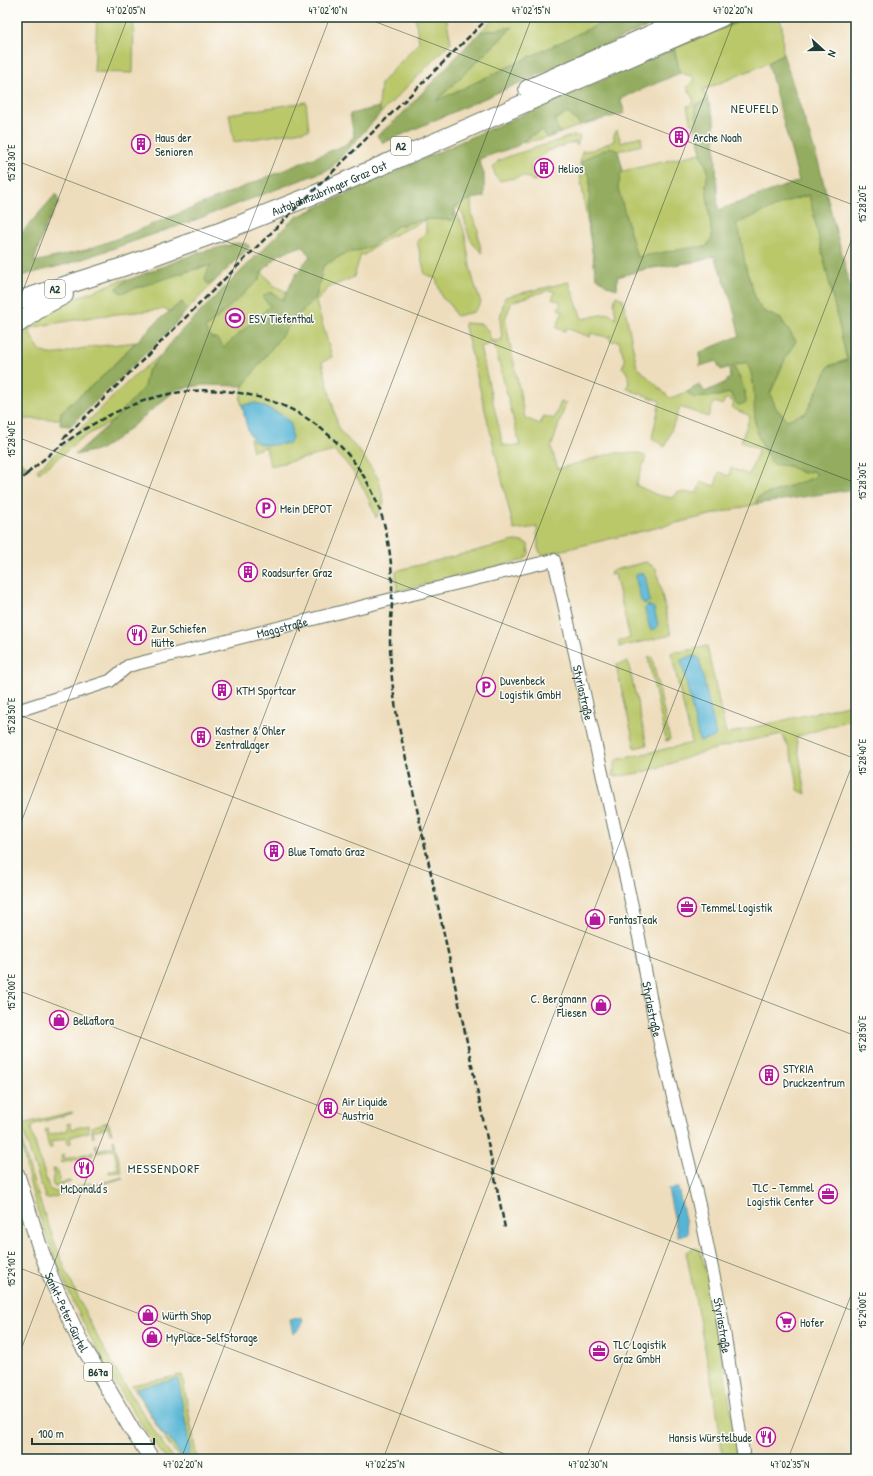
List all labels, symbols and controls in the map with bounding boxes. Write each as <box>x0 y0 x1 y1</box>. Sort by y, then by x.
text: 47°02'05"N <box>107 4 145 17</box>
text: 47°02'10"N <box>309 4 347 17</box>
text: 47°02'15"N <box>512 4 550 17</box>
text: 47°02'20"N <box>713 4 753 17</box>
north arrow <box>803 30 843 70</box>
text: N <box>825 48 840 59</box>
district label: NEUFELD <box>731 99 779 117</box>
building icon: Arche Noah <box>668 126 690 148</box>
place label: Haus der Senioren <box>155 129 193 160</box>
place label: Arche Noah <box>693 129 742 146</box>
building icon: Haus der Senioren <box>130 133 152 155</box>
road number: A2 <box>391 137 411 155</box>
text: 15°28'30"E <box>5 144 18 182</box>
street label: Autobahnzubringer Graz Ost <box>269 156 390 220</box>
building icon: Helios <box>533 157 555 179</box>
place label: Helios <box>558 160 584 177</box>
text: 15°28'20"E <box>856 185 869 223</box>
road number: A2 <box>45 280 65 298</box>
sports icon: ESV Tiefenthal <box>224 307 246 329</box>
place label: ESV Tiefenthal <box>249 310 315 327</box>
text: 15°28'40"E <box>5 420 18 457</box>
text: 15°28'30"E <box>856 462 869 500</box>
parking icon: Mein DEPOT <box>255 497 277 519</box>
place label: Mein DEPOT <box>280 500 332 517</box>
building icon: Roadsurfer Graz <box>237 561 259 583</box>
place label: Roadsurfer Graz <box>262 564 332 581</box>
street label: Maggstraße <box>255 612 309 642</box>
place label: Zur Schiefen Hütte <box>151 620 206 651</box>
restaurant icon: Zur Schiefen Hütte <box>126 624 148 646</box>
street label: Styriastraße <box>569 663 598 722</box>
place label: Duvenbeck Logistik GmbH <box>500 672 561 703</box>
parking icon: Duvenbeck Logistik GmbH <box>475 676 497 698</box>
building icon: KTM Sportcar <box>211 679 233 701</box>
place label: KTM Sportcar <box>236 682 296 699</box>
text: 15°28'50"E <box>5 697 18 735</box>
place label: Kastner & Öhler Zentrallager <box>215 722 286 753</box>
building icon: Kastner & Öhler Zentrallager <box>190 726 212 748</box>
text: 15°28'40"E <box>856 738 869 775</box>
building icon: Blue Tomato Graz <box>263 840 285 862</box>
place label: Blue Tomato Graz <box>288 843 365 860</box>
office icon: Temmel Logistik <box>676 896 698 918</box>
place label: Temmel Logistik <box>701 899 772 916</box>
shop icon: FantasTeak <box>584 908 606 930</box>
place label: FantasTeak <box>608 911 657 928</box>
text: 15°29'00"E <box>5 973 18 1010</box>
street label: Styriastraße <box>639 980 667 1039</box>
place label: C. Bergmann Fliesen <box>531 990 587 1021</box>
shop icon: C. Bergmann Fliesen <box>590 994 612 1016</box>
shop icon: Bellaflora <box>48 1009 70 1031</box>
place label: Bellaflora <box>73 1012 114 1029</box>
text: 15°28'50"E <box>856 1015 869 1053</box>
place label: STYRIA Druckzentrum <box>783 1060 845 1091</box>
building icon: STYRIA Druckzentrum <box>758 1064 780 1086</box>
place label: Air Liquide Austria <box>342 1093 388 1124</box>
building icon: Air Liquide Austria <box>317 1097 339 1119</box>
restaurant icon: McDonald's <box>73 1157 95 1179</box>
district label: MESSENDORF <box>128 1159 200 1177</box>
place label: TLC - Temmel Logistik Center <box>747 1179 815 1210</box>
place label: McDonald's <box>61 1180 108 1197</box>
office icon: TLC - Temmel Logistik Center <box>817 1183 839 1205</box>
text: 15°29'10"E <box>5 1251 18 1287</box>
street label: Sankt-Peter-Gürtel <box>41 1270 93 1356</box>
text: 15°29'00"E <box>856 1291 869 1328</box>
street label: Styriastraße <box>710 1296 736 1354</box>
shop icon: Würth Shop <box>137 1304 159 1326</box>
place label: Würth Shop <box>162 1307 211 1324</box>
supermarket icon: Hofer <box>775 1311 797 1333</box>
place label: Hofer <box>800 1314 825 1331</box>
shop icon: MyPlace-SelfStorage <box>141 1326 163 1348</box>
place label: MyPlace-SelfStorage <box>166 1329 258 1346</box>
place label: TLC Logistik Graz GmbH <box>613 1336 666 1367</box>
office icon: TLC Logistik Graz GmbH <box>588 1340 610 1362</box>
road number: B67a <box>84 1363 112 1381</box>
scale bar <box>32 1420 154 1446</box>
text: 100 m <box>38 1425 64 1442</box>
restaurant icon: Hansis Würstelbude <box>755 1426 777 1448</box>
place label: Hansis Würstelbude <box>669 1429 752 1446</box>
text: 47°02'20"N <box>163 1458 203 1471</box>
text: 47°02'25"N <box>365 1458 405 1471</box>
text: 47°02'30"N <box>568 1458 608 1471</box>
text: 47°02'35"N <box>771 1458 809 1471</box>

